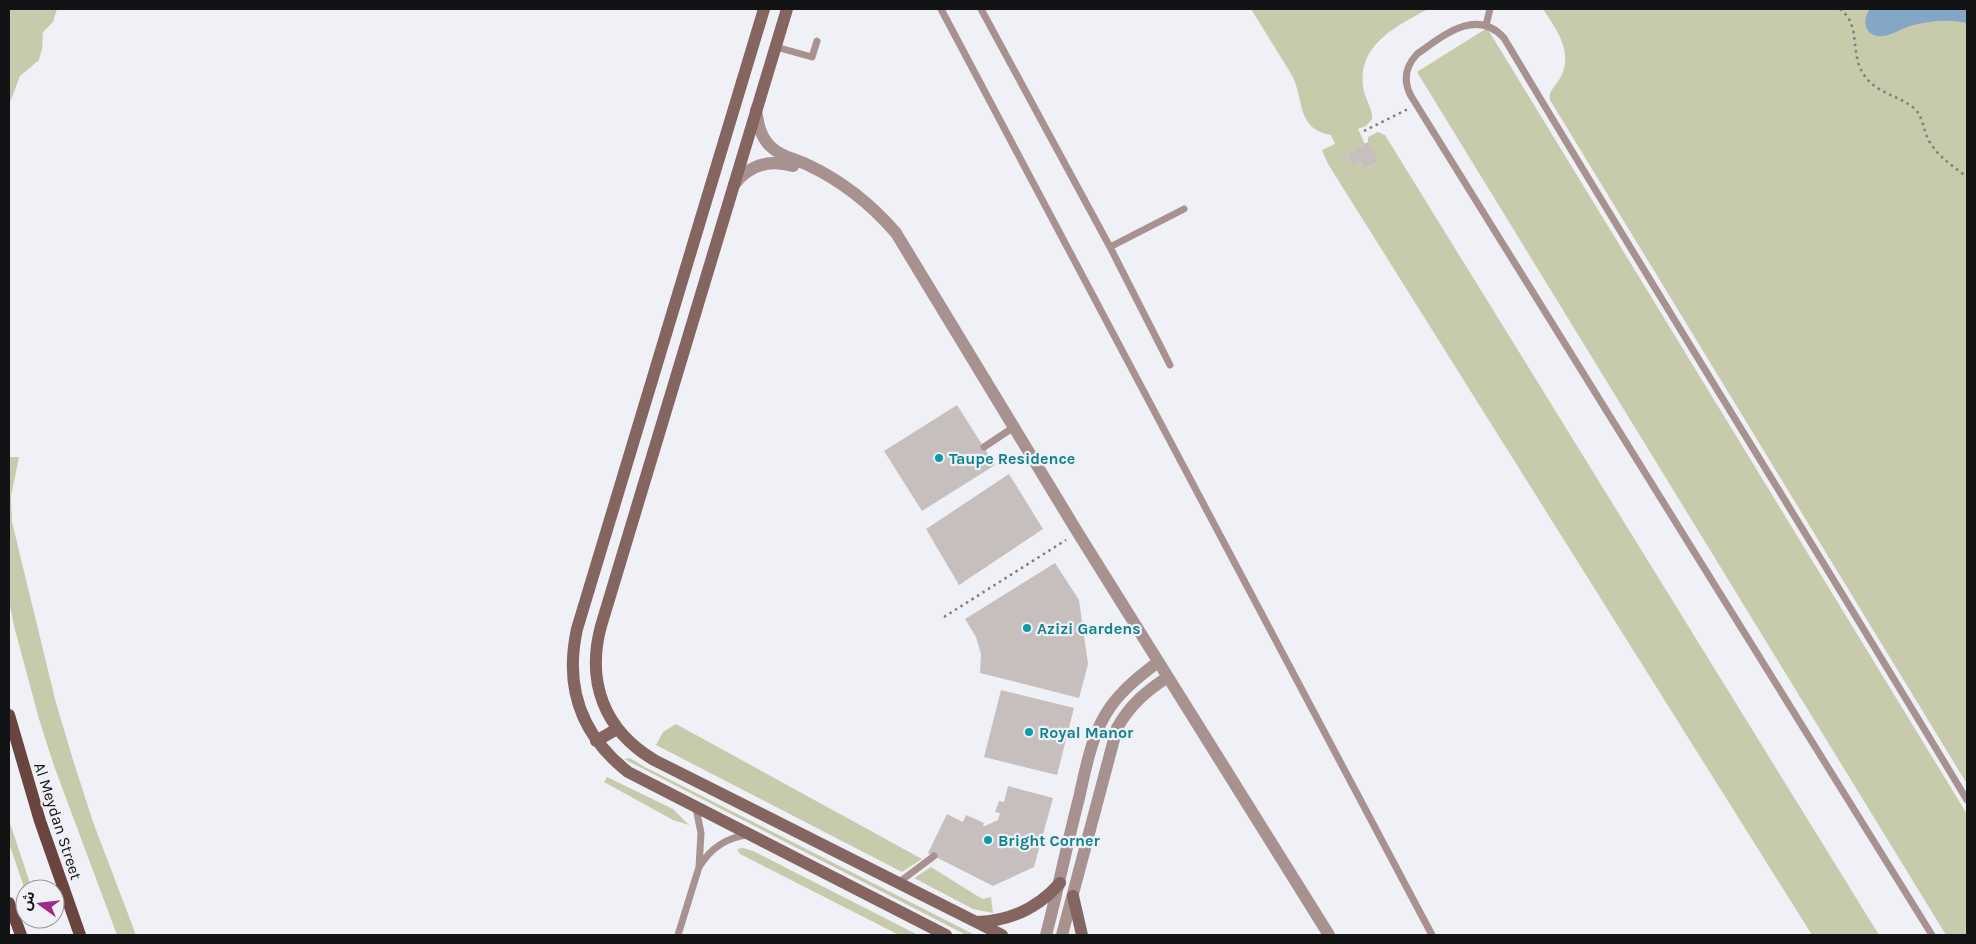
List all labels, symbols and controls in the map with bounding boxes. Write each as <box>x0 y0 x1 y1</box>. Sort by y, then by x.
place label: Taupe Residence <box>949 449 1075 468</box>
marker: Taupe Residence <box>933 452 945 464</box>
place label: Azizi Gardens <box>1037 619 1141 638</box>
marker: Azizi Gardens <box>1021 622 1033 634</box>
place label: Royal Manor <box>1039 723 1134 742</box>
marker: Royal Manor <box>1023 726 1035 738</box>
street label: Al Meydan Street <box>30 760 86 882</box>
place label: Bright Corner <box>998 831 1100 850</box>
marker: Bright Corner <box>982 834 994 846</box>
north arrow <box>15 879 65 929</box>
text: ش <box>17 889 39 912</box>

